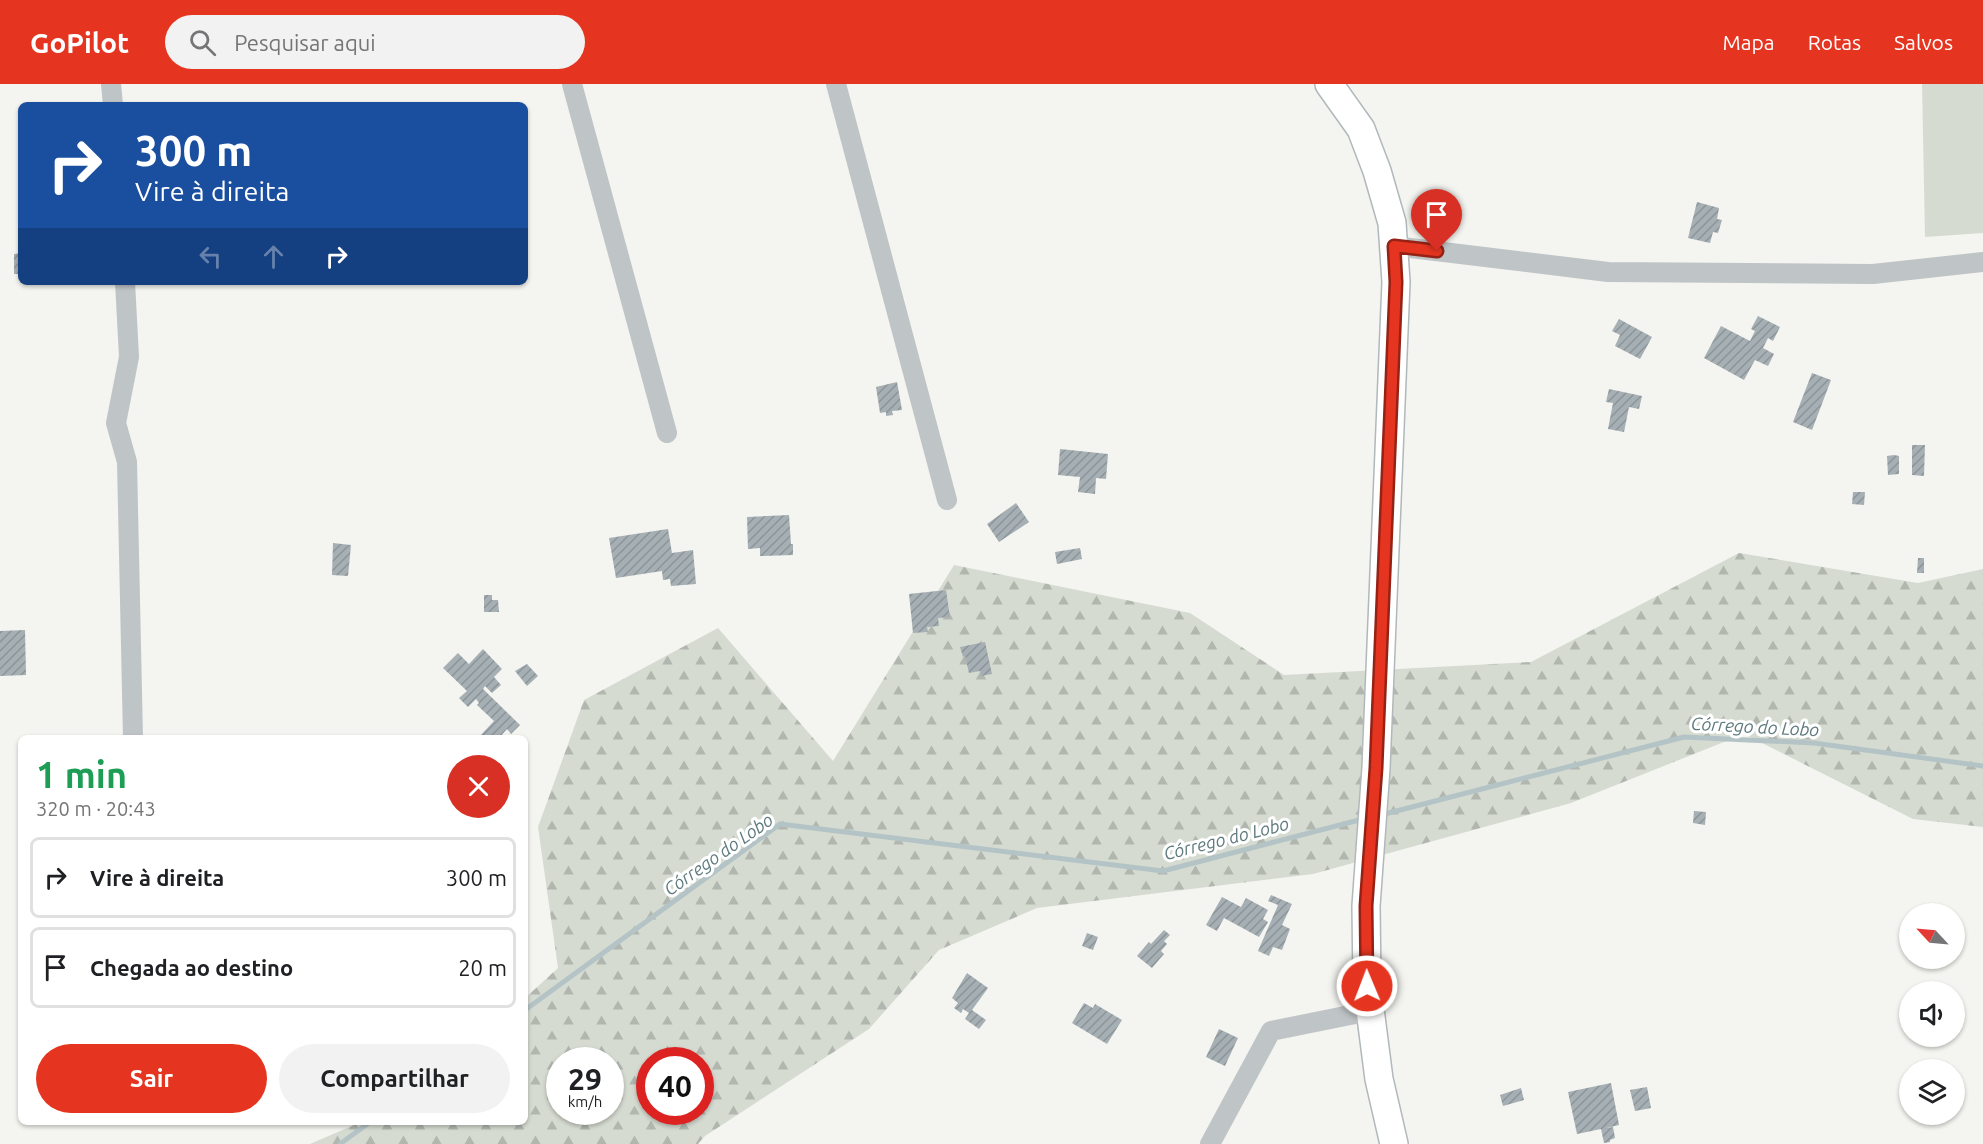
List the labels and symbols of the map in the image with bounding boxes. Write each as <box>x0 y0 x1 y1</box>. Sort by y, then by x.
pin <box>1411 189 1462 251</box>
water label: Córrego do Lobo <box>1690 713 1820 739</box>
water label: Córrego do Lobo <box>660 809 777 899</box>
water label: Córrego do Lobo <box>1161 813 1291 863</box>
north arrow <box>1899 903 1965 969</box>
position arrow <box>1335 954 1399 1018</box>
speed limit sign: 40 <box>636 1047 714 1125</box>

